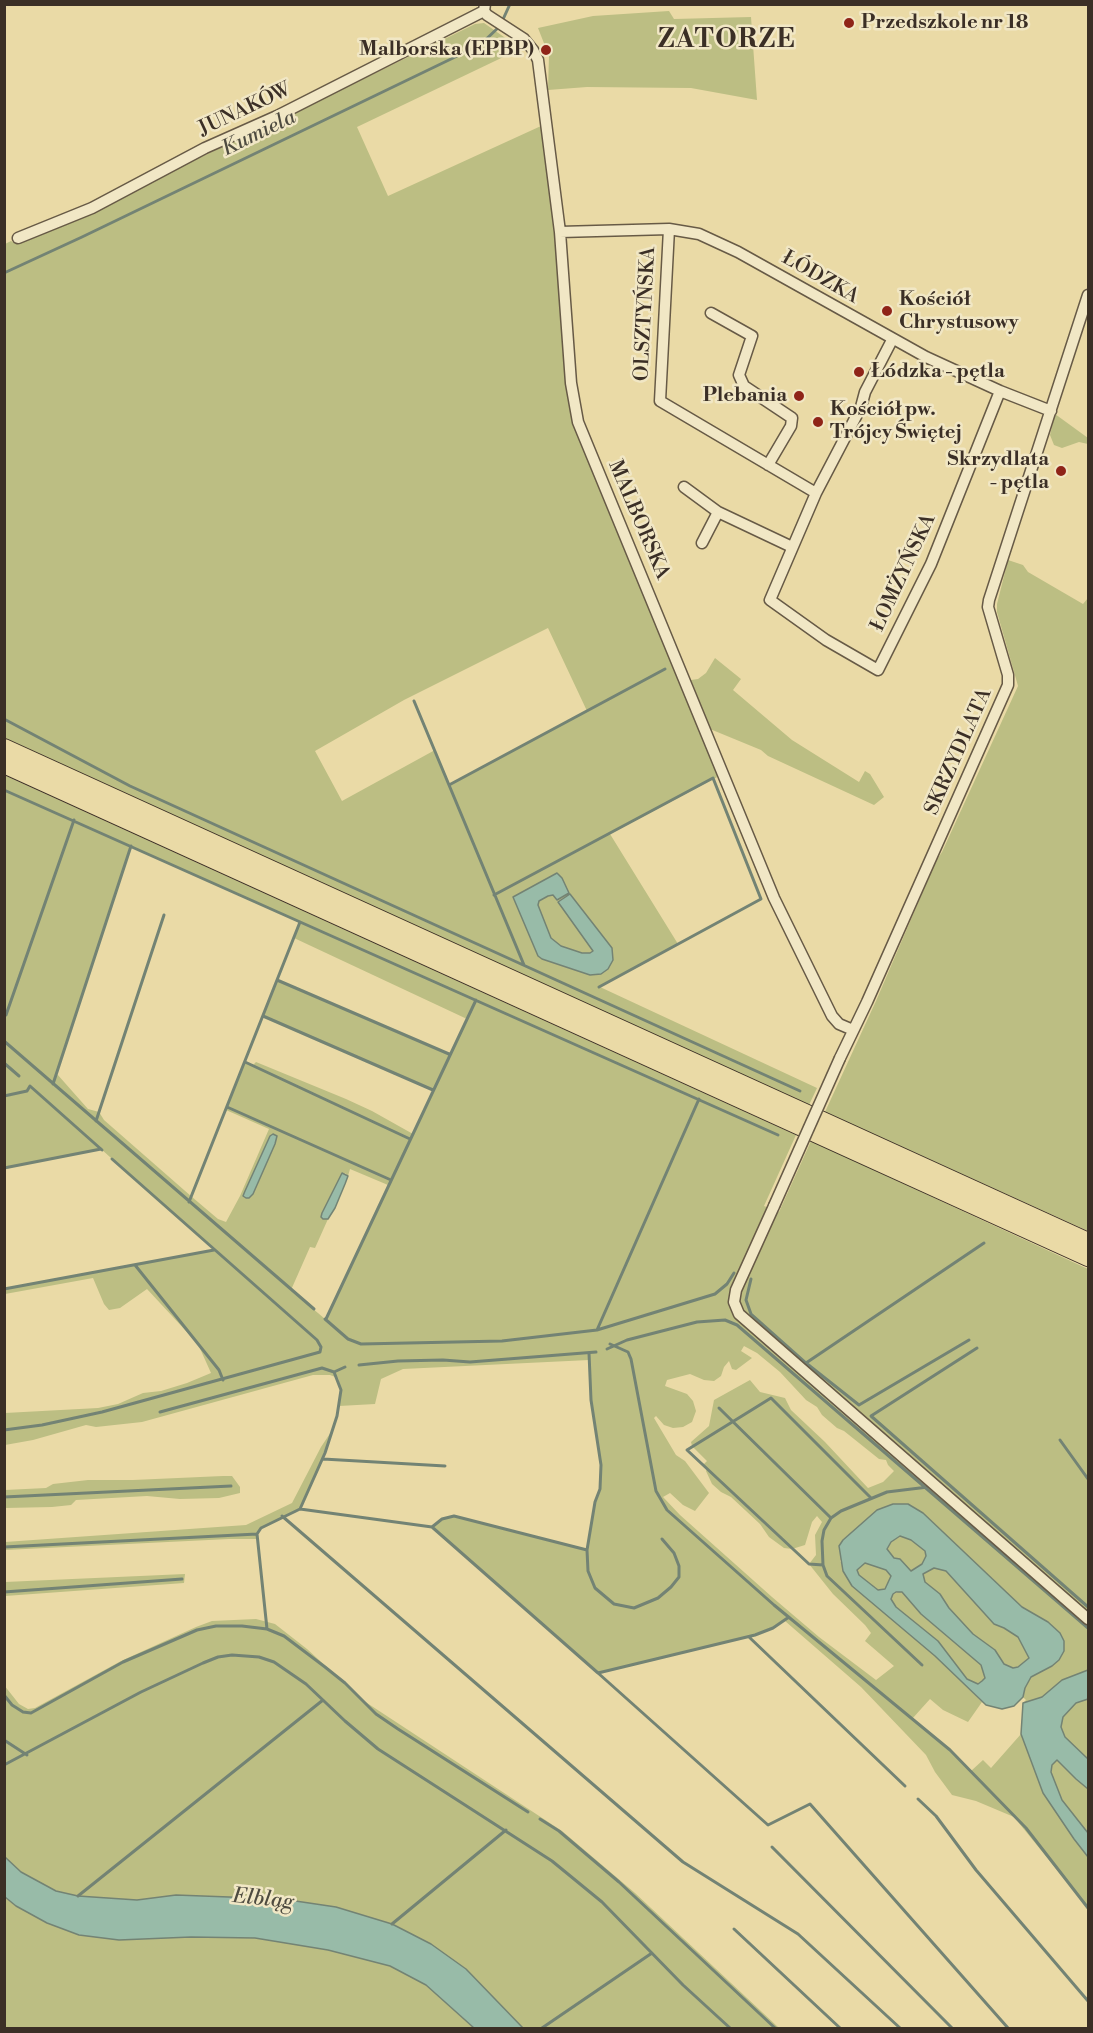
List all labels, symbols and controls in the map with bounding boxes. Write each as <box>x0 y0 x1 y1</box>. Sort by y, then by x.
place label: Przedszkole nr 18 <box>861 11 1028 35</box>
marker: Przedszkole nr 18 <box>842 16 856 30</box>
district label: ZATORZE <box>658 25 796 57</box>
place label: Malborska (EPBP) <box>359 38 534 62</box>
marker: Malborska (EPBP) <box>539 43 553 57</box>
street label: JUNAKÓW <box>195 78 295 142</box>
water label: Kumiela <box>218 105 300 163</box>
street label: OLSZTYŃSKA <box>630 246 662 382</box>
street label: ŁÓDZKA <box>777 246 863 310</box>
place label: Kościół Chrystusowy <box>899 288 1019 335</box>
marker: Kościół Chrystusowy <box>880 304 894 318</box>
place label: Łódzka - pętla <box>871 360 1005 384</box>
marker: Łódzka - pętla <box>852 365 866 379</box>
place label: Plebania <box>703 384 787 408</box>
marker: Plebania <box>792 389 806 403</box>
place label: Kościół pw. Trójcy Świętej <box>830 398 962 445</box>
marker: Kościół pw. Trójcy Świętej <box>811 415 825 429</box>
place label: Skrzydlata - pętla <box>947 448 1049 495</box>
street label: MALBORSKA <box>602 457 674 583</box>
marker: Skrzydlata - pętla <box>1054 464 1068 478</box>
street label: ŁOMŻYŃSKA <box>866 511 942 635</box>
street label: SKRZYDLATA <box>920 685 998 819</box>
water label: Elbląg <box>231 1884 295 1916</box>

